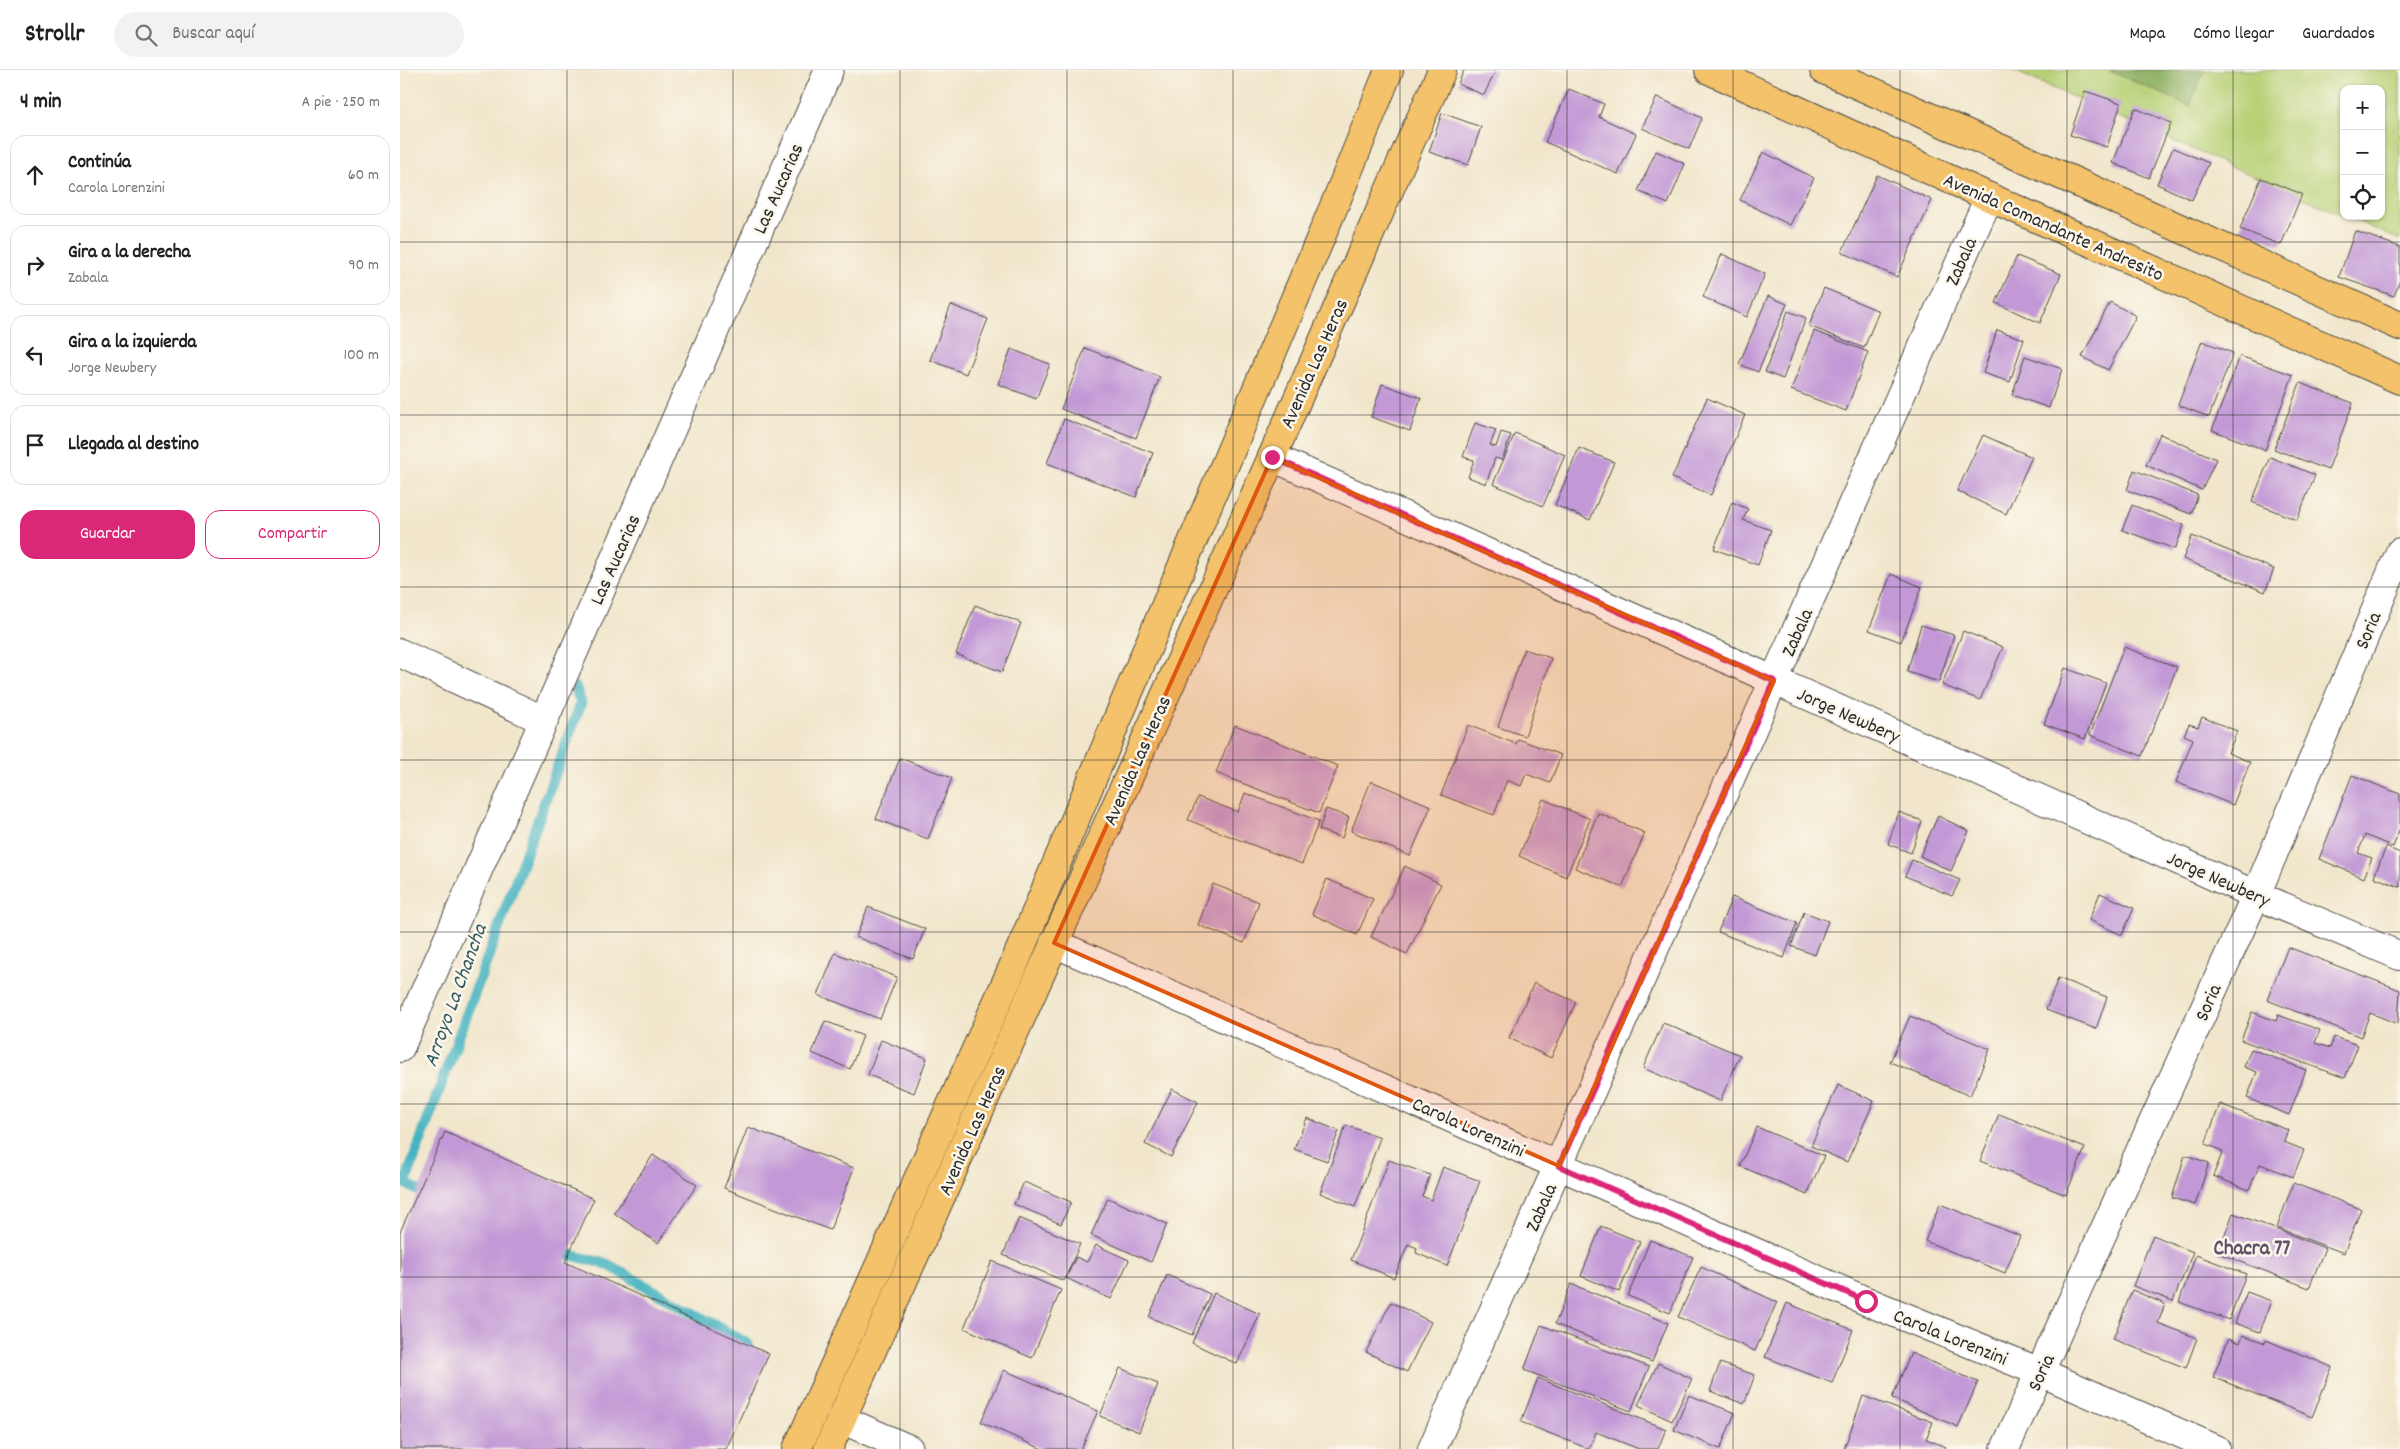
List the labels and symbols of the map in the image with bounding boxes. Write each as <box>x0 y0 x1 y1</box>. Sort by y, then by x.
street label: Las Aucarias <box>747 139 812 239</box>
street label: Avenida Comandante Andresito <box>1938 167 2167 290</box>
street label: Zabala <box>1940 233 1986 291</box>
street label: Avenida Las Heras <box>1275 295 1357 433</box>
route end <box>1261 446 1284 469</box>
street label: Las Aucarias <box>584 510 649 610</box>
street label: Zabala <box>1776 604 1822 662</box>
street label: Soria <box>2349 608 2390 654</box>
street label: Jorge Newbery <box>1792 682 1905 752</box>
street label: Avenida Las Heras <box>1098 692 1180 830</box>
street label: Jorge Newbery <box>2162 846 2275 916</box>
water label: Arroyo La Chancha <box>417 919 497 1072</box>
street label: Soria <box>2189 980 2231 1026</box>
street label: Avenida Las Heras <box>933 1062 1015 1200</box>
street label: Carola Lorenzini <box>1407 1091 1529 1166</box>
street label: Zabala <box>1520 1179 1566 1237</box>
district label: Chacra 77 <box>2214 1235 2290 1265</box>
route start <box>1855 1290 1878 1313</box>
street label: Carola Lorenzini <box>1889 1303 2012 1375</box>
street label: Soria <box>2022 1349 2064 1396</box>

